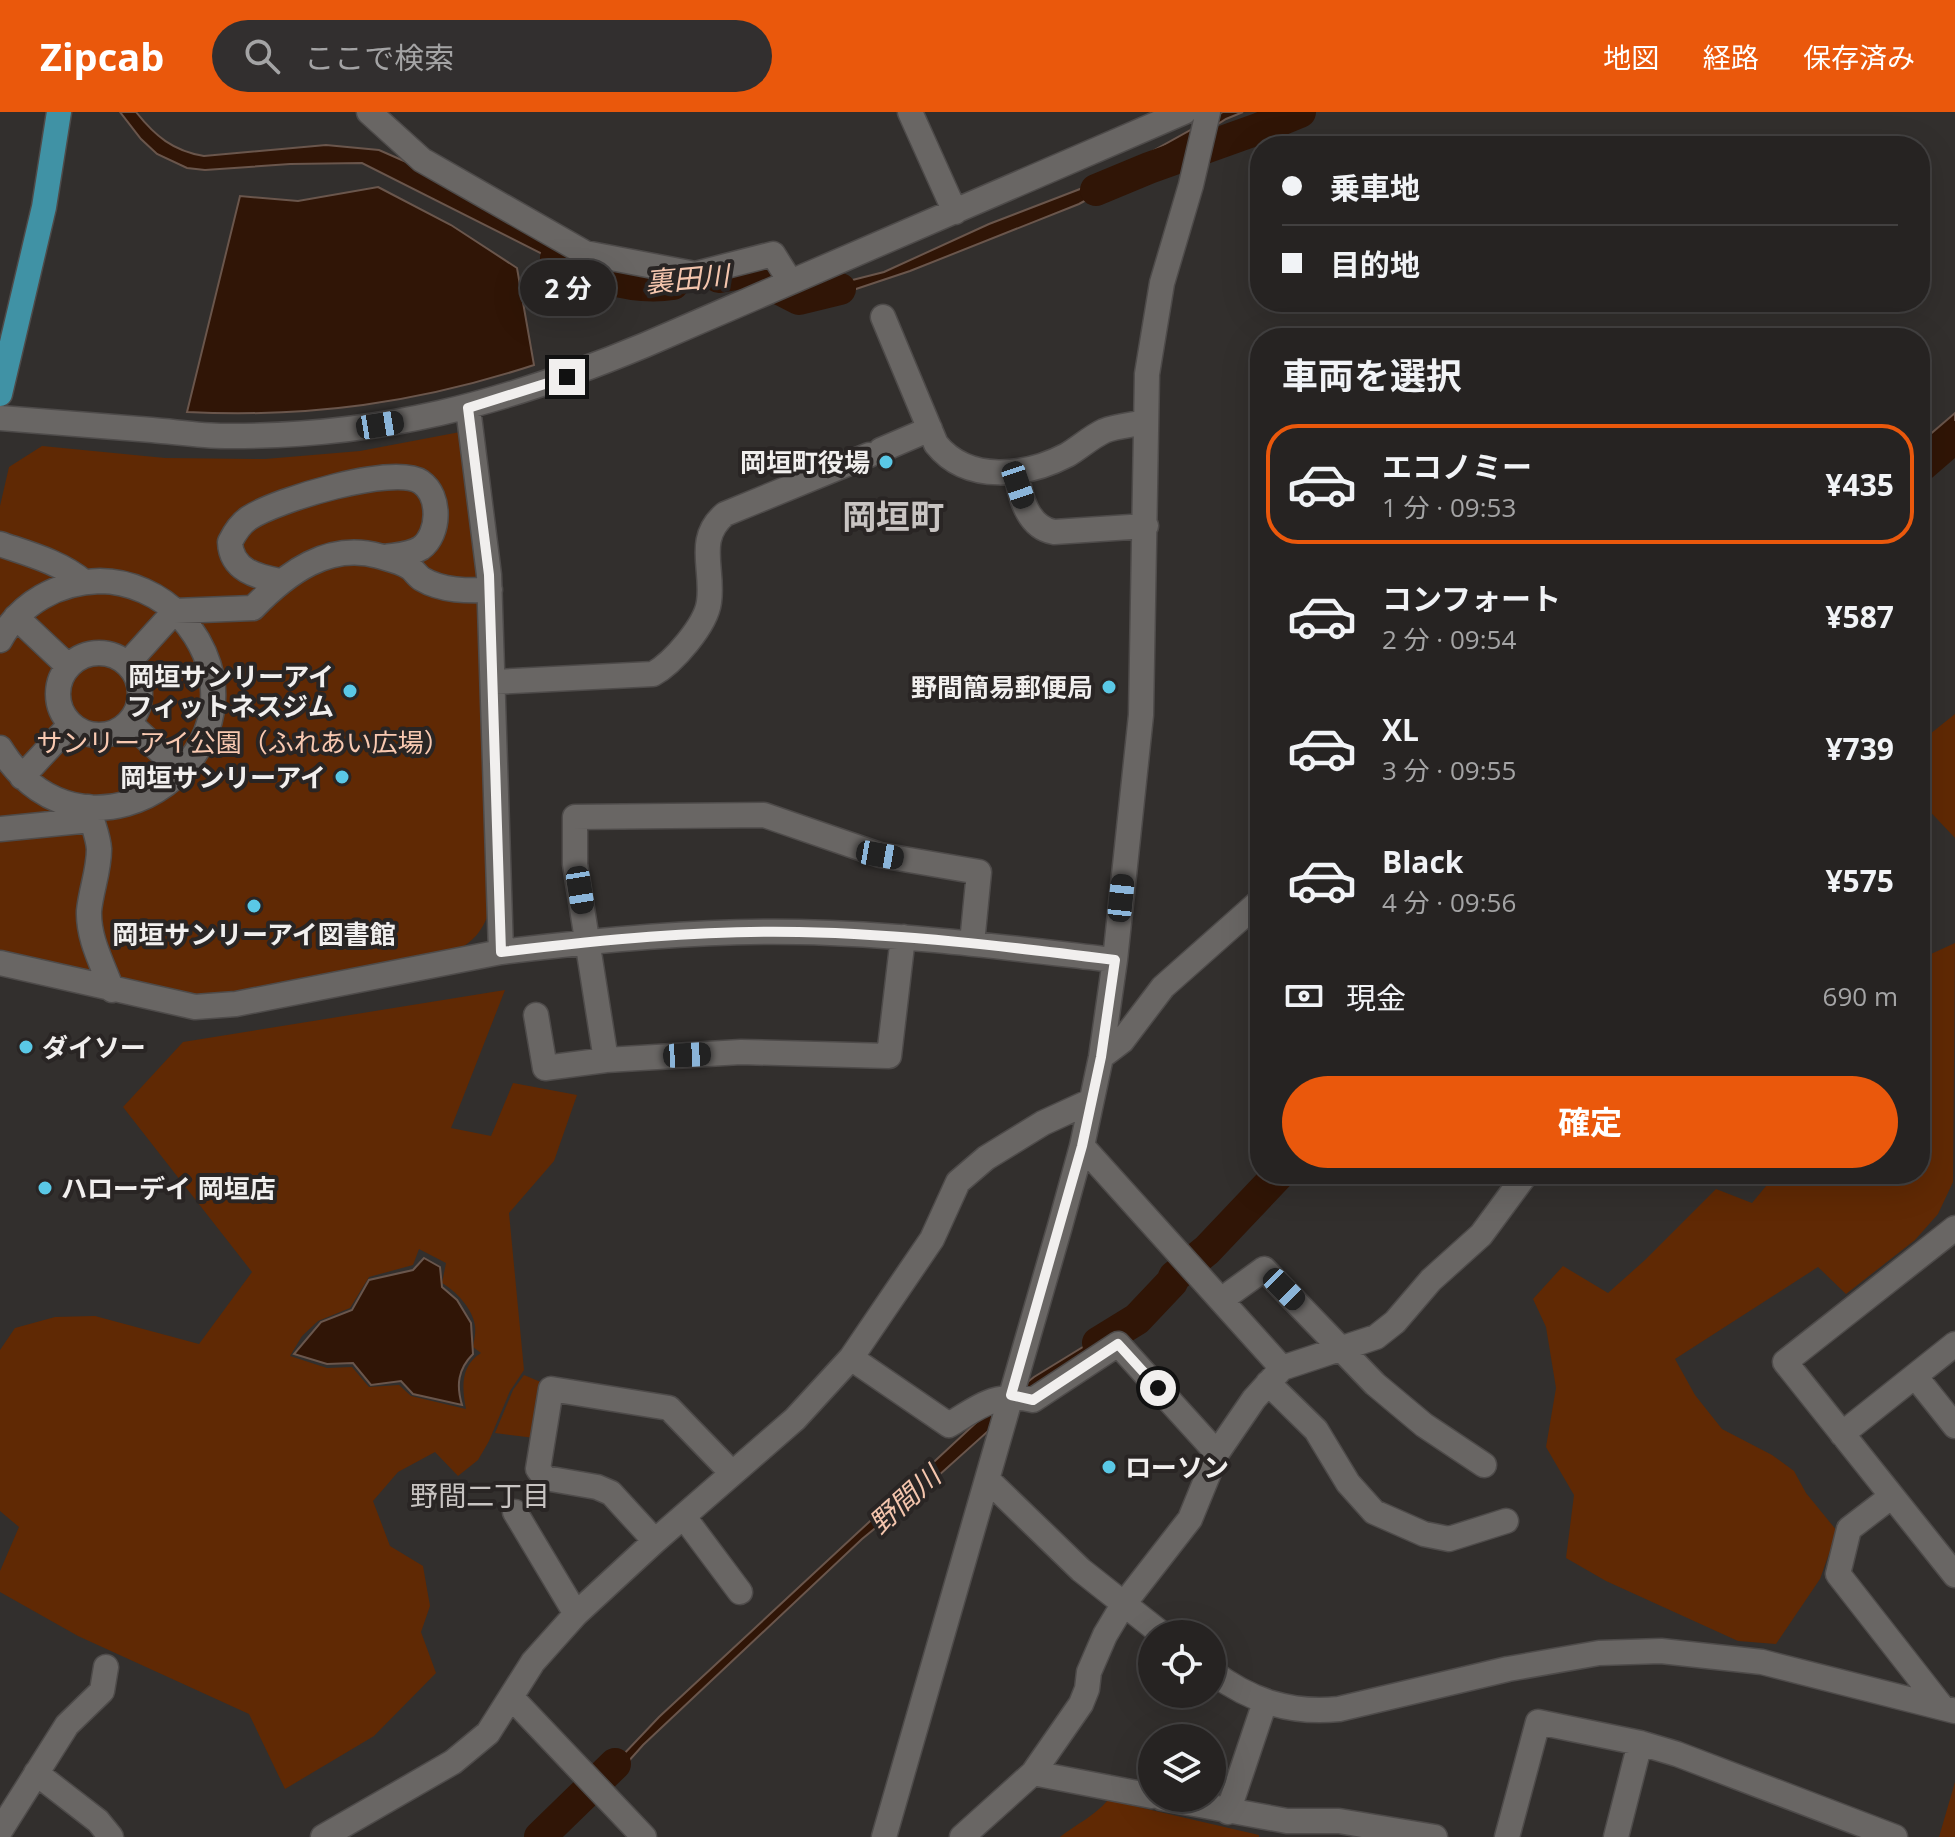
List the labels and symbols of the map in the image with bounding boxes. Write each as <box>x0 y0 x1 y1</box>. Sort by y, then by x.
water label: 裏田川 <box>643 255 733 301</box>
callout: 2 分 <box>519 261 615 317</box>
route end <box>549 359 585 395</box>
car <box>354 409 406 441</box>
place label: 岡垣町役場 <box>740 444 870 480</box>
marker: 岡垣町役場 <box>877 453 895 471</box>
car <box>999 458 1037 512</box>
district label: 岡垣町 <box>842 493 944 539</box>
place label: 岡垣サンリーアイ フィットネスジム <box>127 658 334 724</box>
place label: 野間簡易郵便局 <box>911 669 1093 705</box>
marker: 野間簡易郵便局 <box>1100 678 1118 696</box>
marker: 岡垣サンリーアイ フィットネスジム <box>341 682 359 700</box>
park label: サンリーアイ公園（ふれあい広場） <box>36 724 450 760</box>
place label: 岡垣サンリーアイ <box>120 759 326 795</box>
marker: 岡垣サンリーアイ <box>333 768 351 786</box>
car <box>854 839 906 871</box>
car <box>564 864 596 916</box>
car <box>1107 873 1135 923</box>
marker: 岡垣サンリーアイ図書館 <box>245 897 263 915</box>
place label: 岡垣サンリーアイ図書館 <box>112 916 396 952</box>
place label: ダイソー <box>42 1029 146 1065</box>
marker: ダイソー <box>17 1038 35 1056</box>
car <box>662 1042 712 1068</box>
place label: ハローデイ 岡垣店 <box>61 1170 276 1206</box>
marker: ハローデイ 岡垣店 <box>36 1179 54 1197</box>
car <box>1259 1264 1309 1314</box>
route start <box>1140 1370 1176 1406</box>
place label: ローソン <box>1125 1449 1229 1485</box>
water label: 野間川 <box>860 1455 950 1541</box>
marker: ローソン <box>1100 1458 1118 1476</box>
district label: 野間二丁目 <box>410 1476 550 1514</box>

